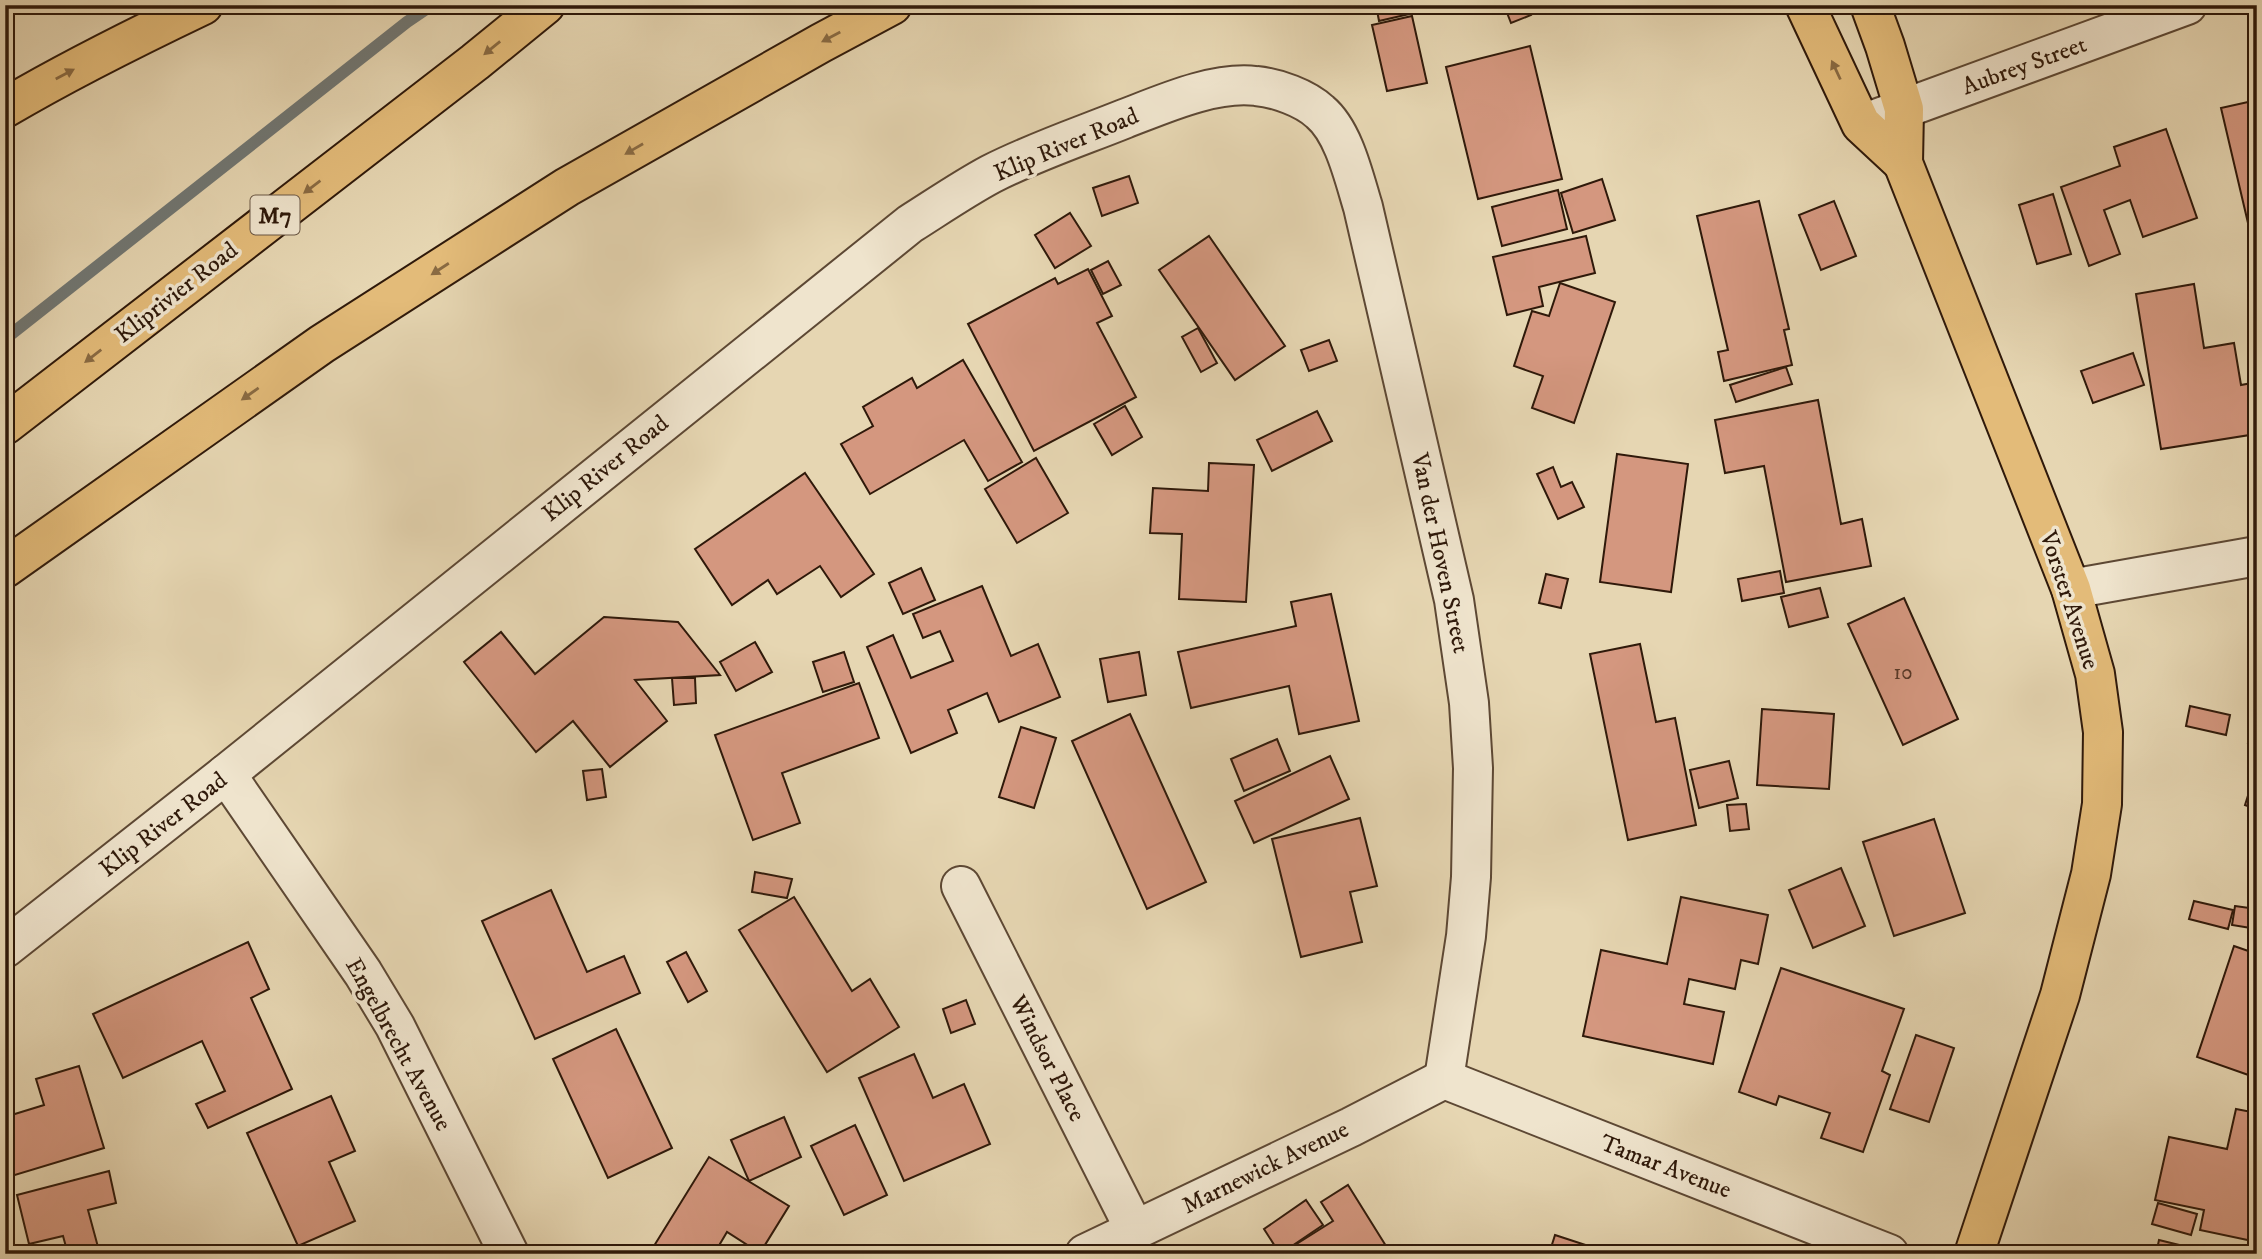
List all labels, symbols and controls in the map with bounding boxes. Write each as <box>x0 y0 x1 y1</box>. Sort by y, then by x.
street label: Aubrey Street <box>1958 29 2091 102</box>
one-way arrow <box>822 31 841 43</box>
one-way arrow <box>484 40 501 55</box>
one-way arrow <box>1830 60 1842 80</box>
one-way arrow <box>55 69 75 80</box>
street label: Klip River Road <box>990 101 1143 189</box>
one-way arrow <box>624 143 643 155</box>
one-way arrow <box>303 179 321 194</box>
road number: M7 <box>250 196 300 234</box>
street label: Kliprivier Road <box>109 235 244 350</box>
one-way arrow <box>430 262 450 275</box>
one-way arrow <box>85 349 103 364</box>
one-way arrow <box>241 387 259 401</box>
street label: Klip River Road <box>536 409 675 529</box>
street label: Van der Hoven Street <box>1404 449 1476 656</box>
street label: Vorster Avenue <box>2032 527 2105 673</box>
house number: 10 <box>1894 660 1912 686</box>
street label: Klip River Road <box>94 766 233 884</box>
street label: Engelbrecht Avenue <box>338 953 458 1136</box>
street label: Windsor Place <box>1002 989 1092 1127</box>
street label: Marnewick Avenue <box>1177 1115 1354 1221</box>
street label: Tamar Avenue <box>1596 1128 1735 1206</box>

